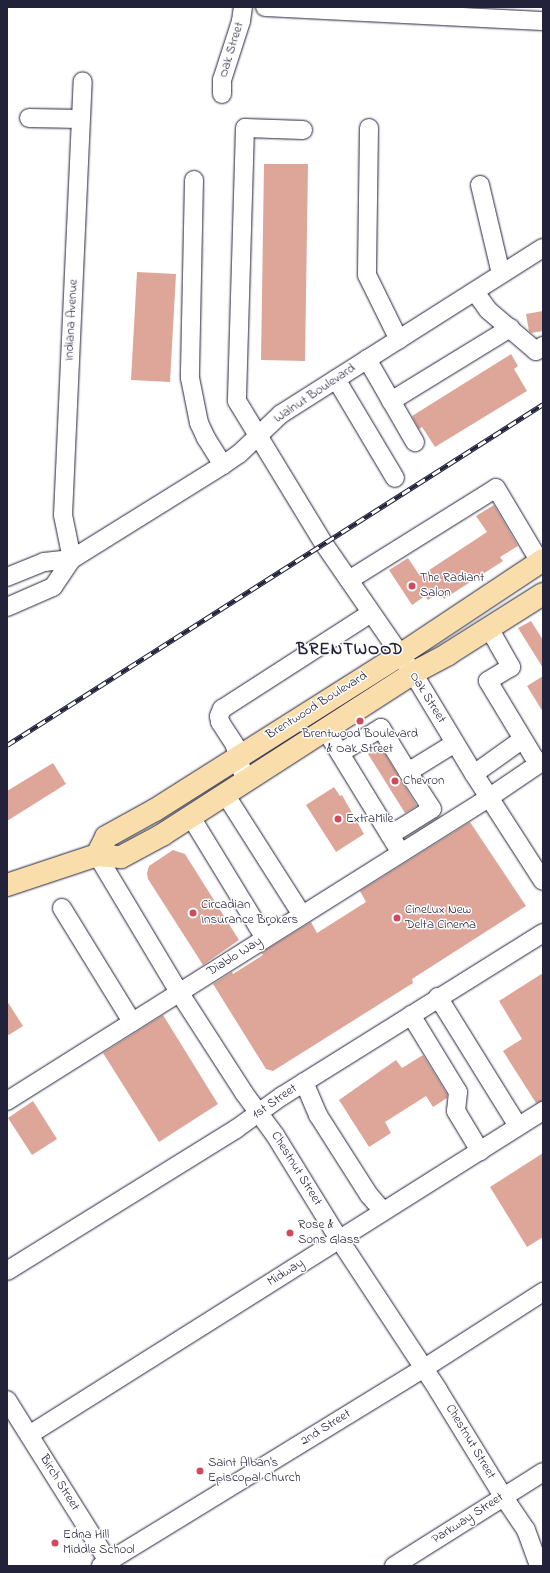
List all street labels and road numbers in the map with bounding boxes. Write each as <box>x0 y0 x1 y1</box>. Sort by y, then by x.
street label: Oak Street <box>216 20 248 80</box>
street label: Indiana Avenue <box>62 279 82 361</box>
street label: Walnut Boulevard <box>271 361 359 427</box>
street label: Brentwood Boulevard <box>264 669 370 743</box>
street label: Oak Street <box>405 670 449 726</box>
street label: Diablo Way <box>205 934 265 980</box>
street label: 1st Street <box>250 1081 300 1123</box>
street label: Chestnut Street <box>267 1129 325 1209</box>
street label: Midway <box>265 1256 307 1290</box>
street label: Chestnut Street <box>442 1402 498 1482</box>
street label: 2nd Street <box>298 1406 354 1450</box>
street label: Birch Street <box>36 1452 82 1514</box>
street label: Parkway Street <box>429 1490 507 1548</box>

